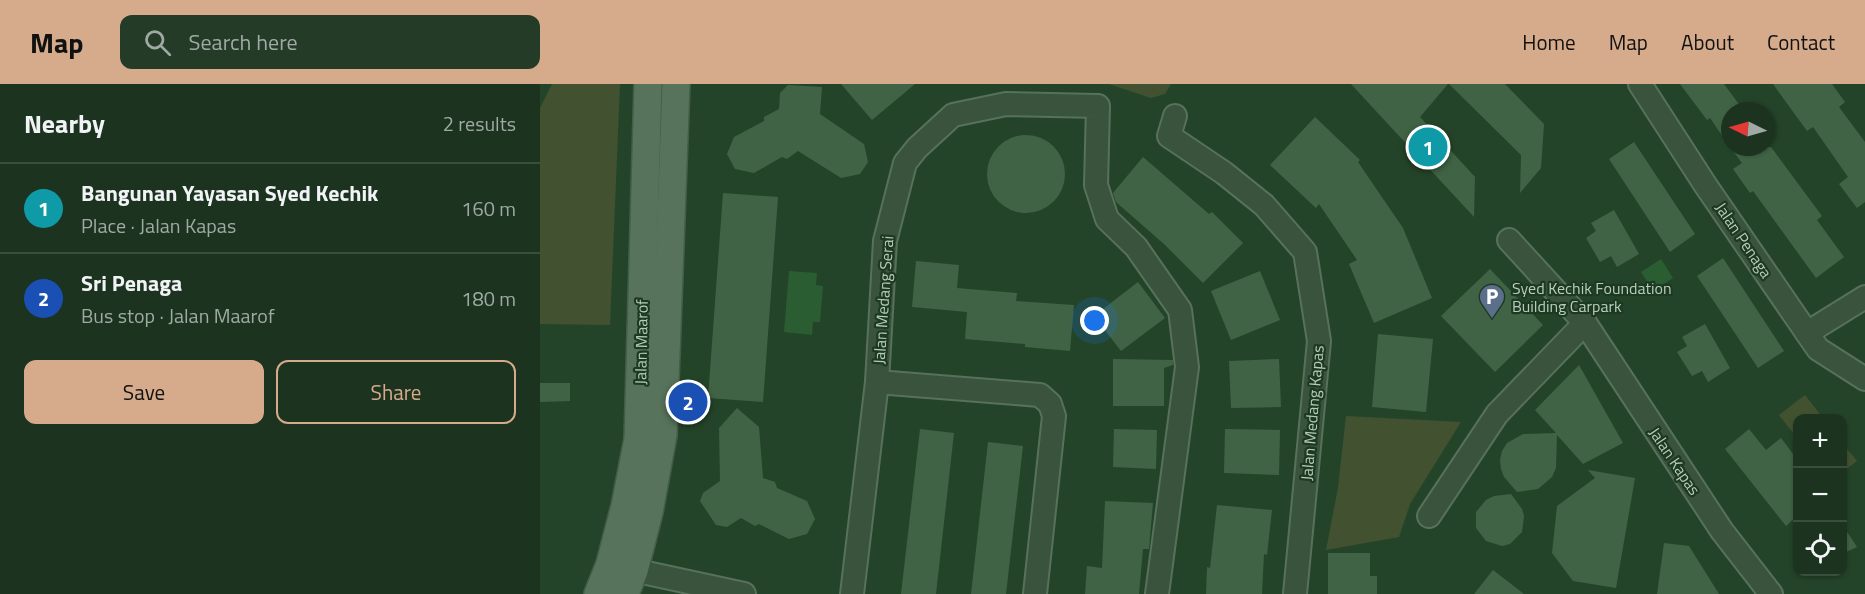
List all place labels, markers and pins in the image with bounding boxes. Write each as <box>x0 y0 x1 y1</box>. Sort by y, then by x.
pin: 1 <box>1408 124 1448 170</box>
place label: Syed Kechik Foundation Building Carpark <box>1512 276 1672 318</box>
parking icon: Syed Kechik Foundation Building Carpark <box>1477 282 1507 320</box>
pin: 2 <box>668 380 708 424</box>

